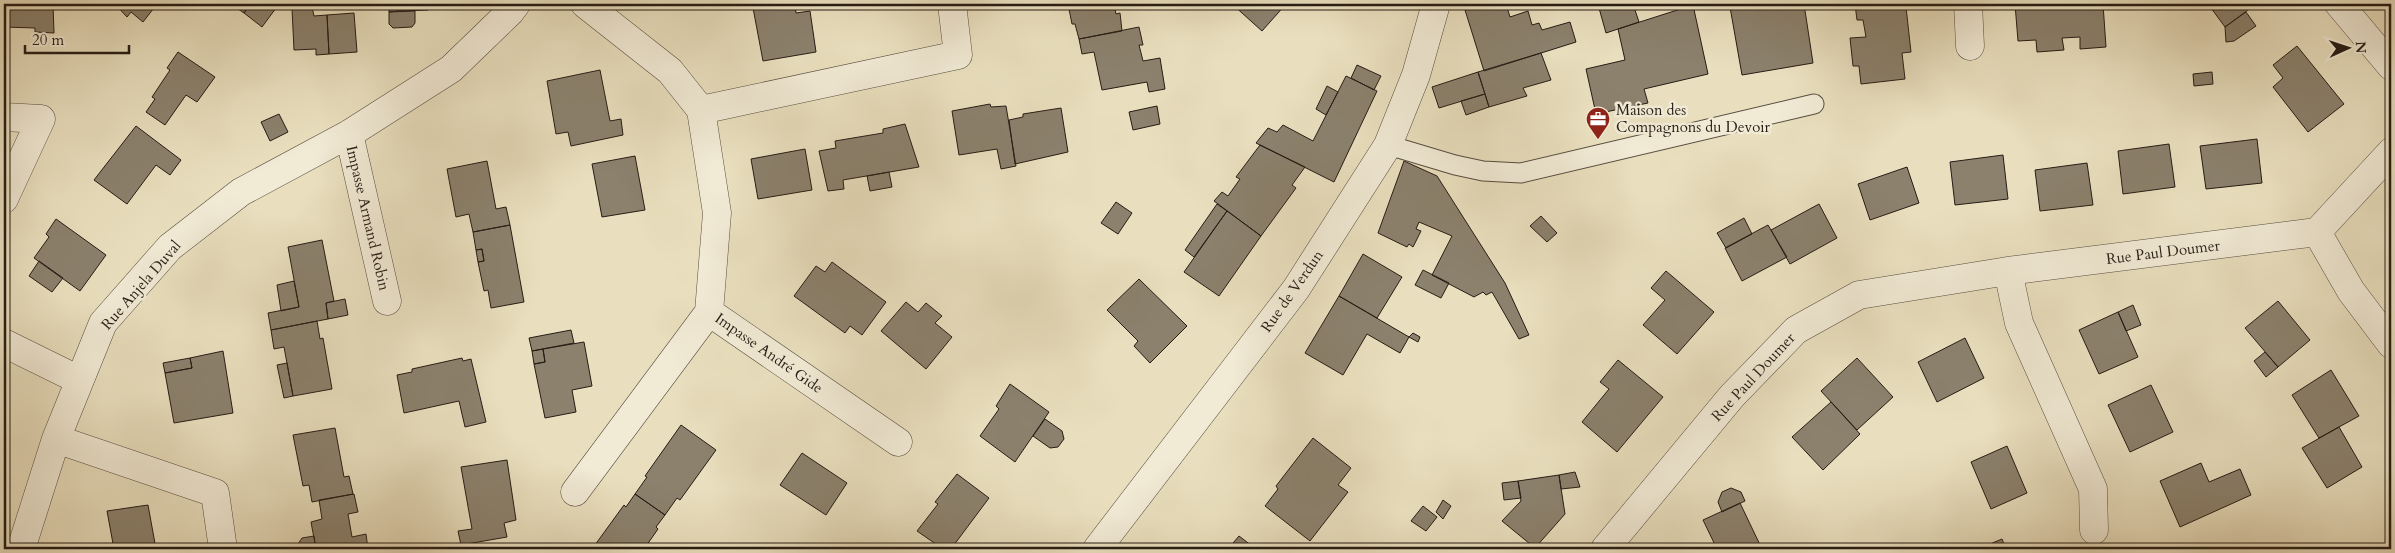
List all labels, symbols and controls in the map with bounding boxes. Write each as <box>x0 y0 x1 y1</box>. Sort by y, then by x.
scale bar <box>25 22 129 54</box>
north arrow <box>2322 22 2372 72</box>
text: 20 m <box>32 30 64 50</box>
text: N <box>2351 41 2370 54</box>
place label: Maison des Compagnons du Devoir <box>1616 100 1770 137</box>
office icon: Maison des Compagnons du Devoir <box>1585 106 1611 140</box>
street label: Impasse Armand Robin <box>342 144 395 293</box>
street label: Rue Paul Doumer <box>2105 235 2222 269</box>
street label: Rue Anjela Duval <box>97 236 186 334</box>
street label: Rue de Verdun <box>1256 245 1328 336</box>
street label: Impasse André Gide <box>711 308 827 398</box>
street label: Rue Paul Doumer <box>1707 328 1800 426</box>

